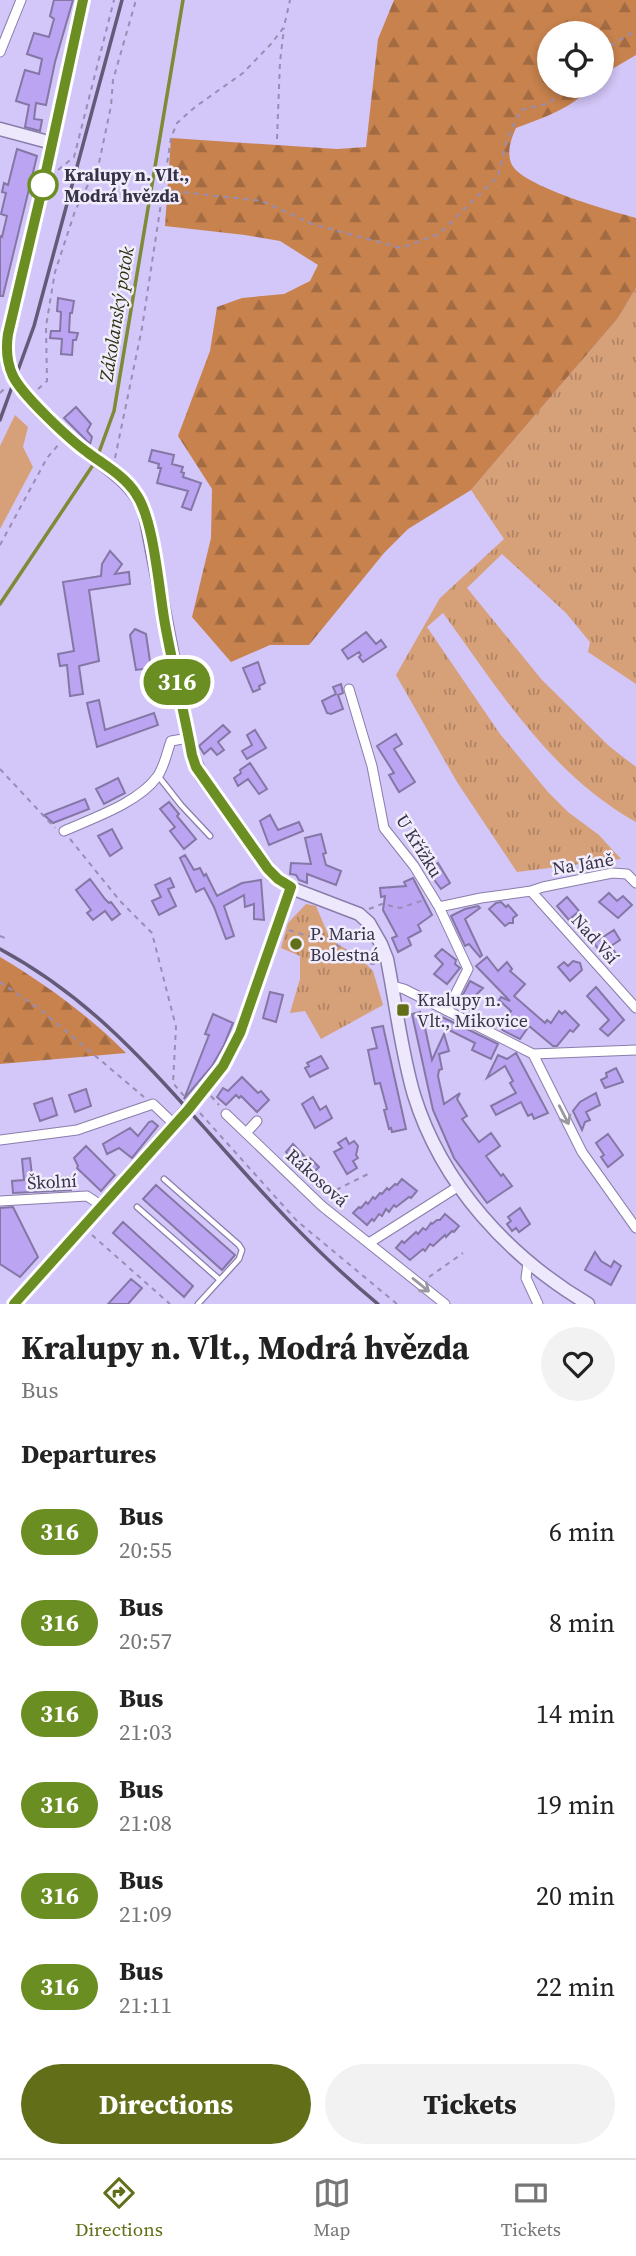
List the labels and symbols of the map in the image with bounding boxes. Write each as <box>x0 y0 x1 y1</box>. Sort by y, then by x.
place label: Kralupy n. Vlt., Modrá hvězda <box>64 162 189 208</box>
marker: Kralupy n. Vlt., Modrá hvězda <box>28 170 58 200</box>
water label: Zákolanský potok <box>92 245 139 384</box>
line badge: 316 <box>137 659 217 705</box>
street label: U Křížku <box>390 809 449 882</box>
street label: Na Jáně <box>550 846 615 881</box>
street label: Nad Vsí <box>566 908 625 969</box>
place label: P. Maria Bolestná <box>310 921 380 967</box>
marker: P. Maria Bolestná <box>288 936 304 952</box>
place label: Kralupy n. Vlt., Mikovice <box>417 987 528 1033</box>
marker: Kralupy n. Vlt., Mikovice <box>395 1002 411 1018</box>
one-way arrow <box>557 1104 571 1125</box>
street label: Rákosová <box>281 1143 355 1213</box>
street label: Školní <box>26 1168 78 1195</box>
one-way arrow <box>412 1277 430 1292</box>

